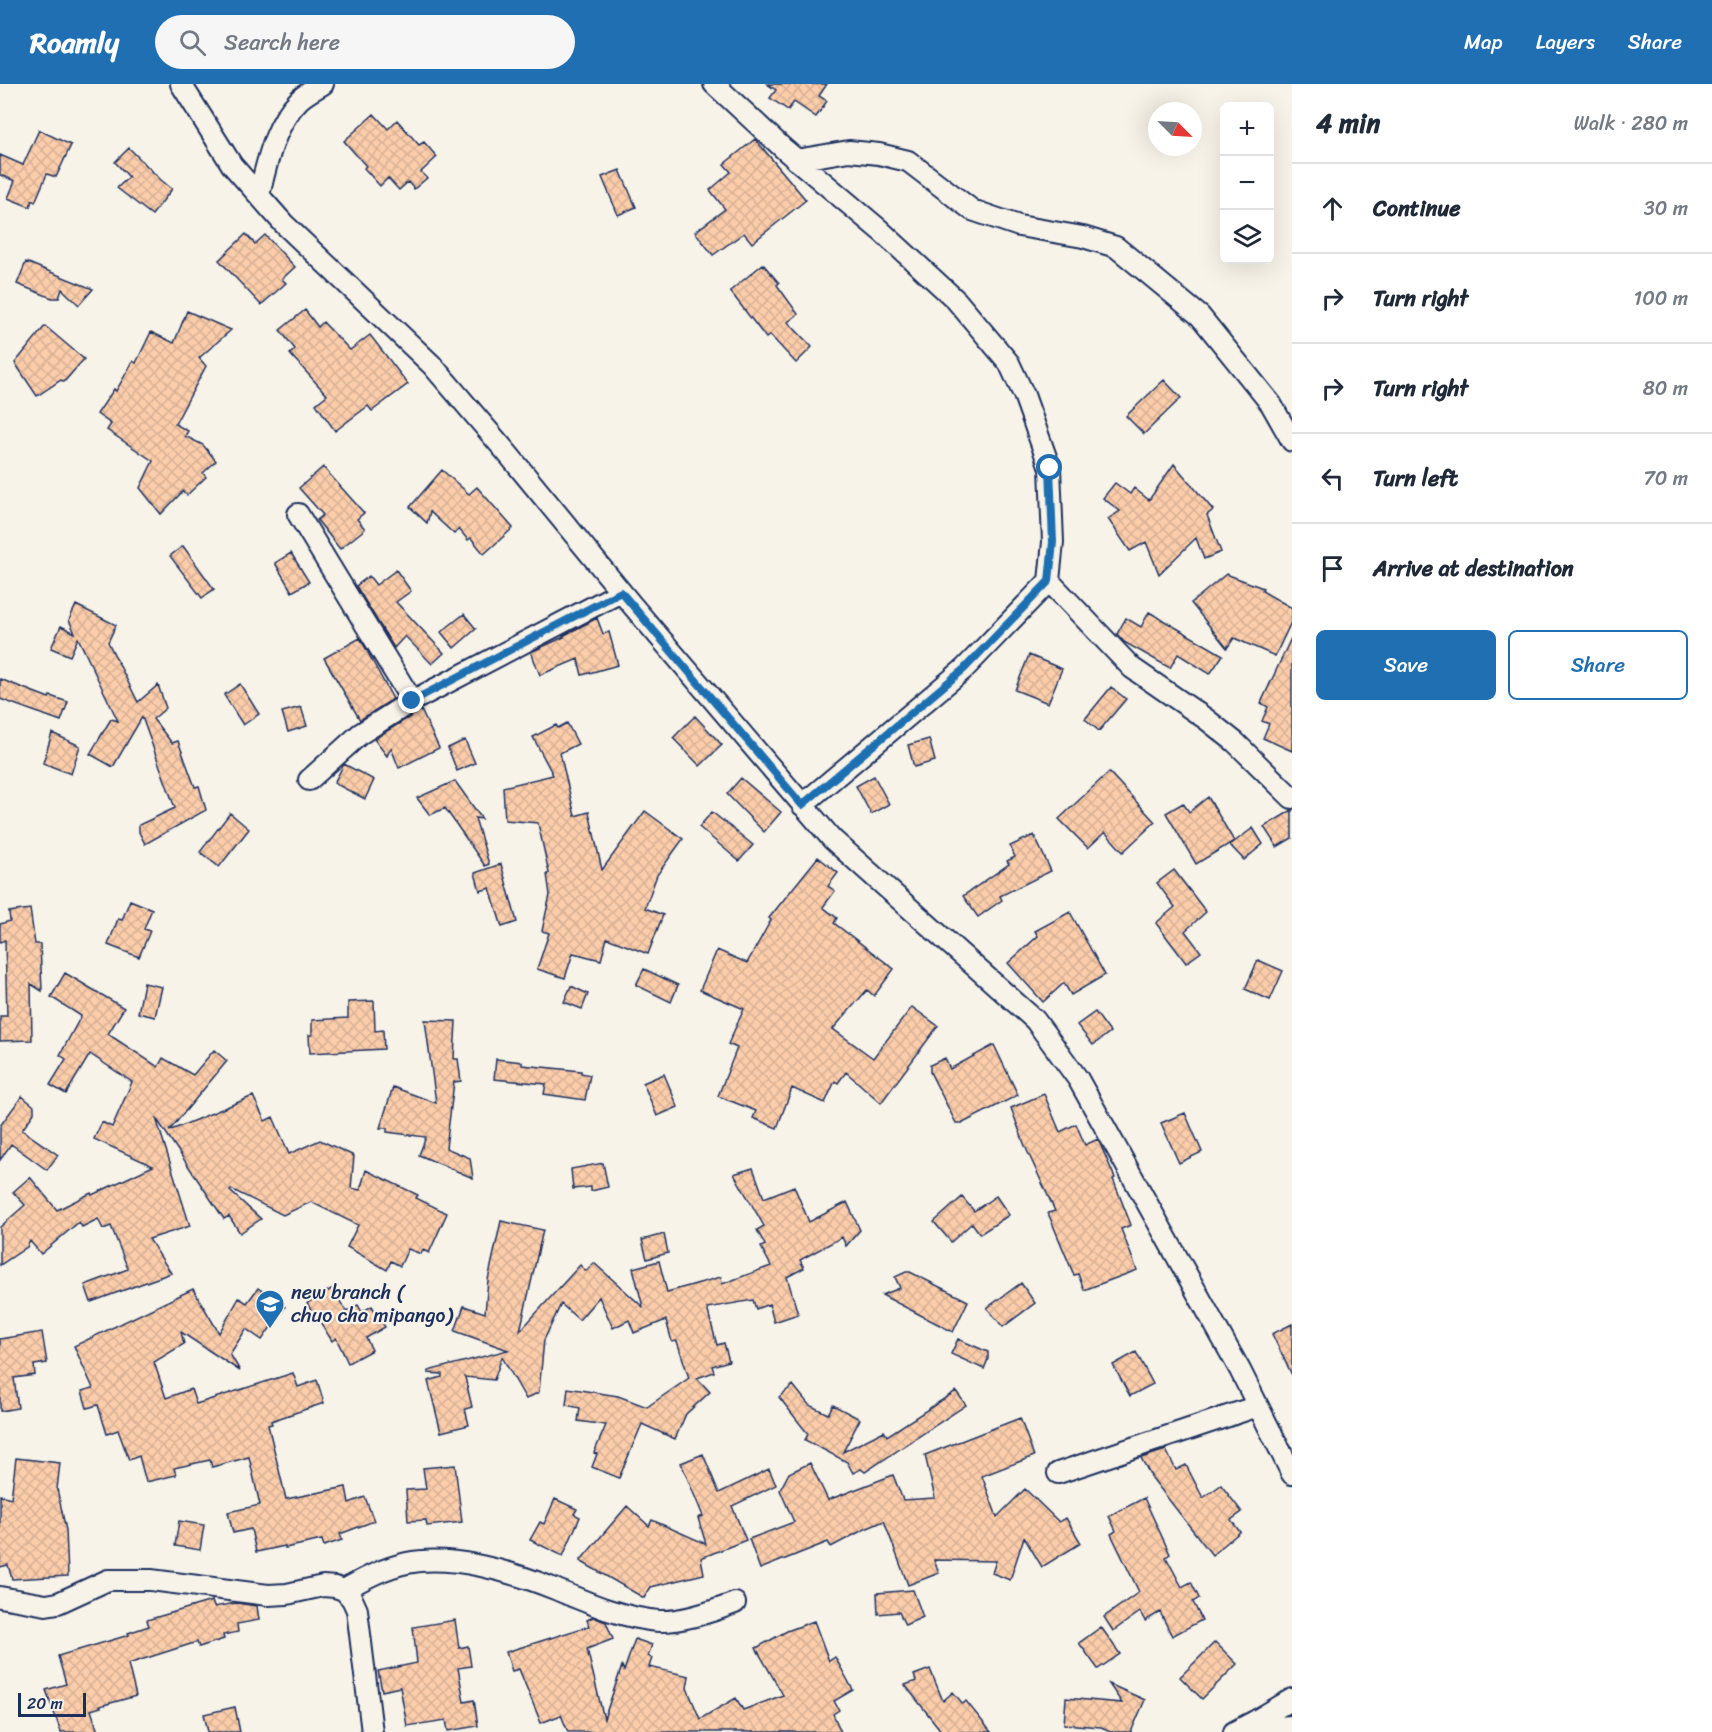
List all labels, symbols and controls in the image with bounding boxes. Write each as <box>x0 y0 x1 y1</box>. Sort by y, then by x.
search box <box>155 15 575 69</box>
text: Roamly <box>30 18 119 67</box>
text: Search here <box>224 23 340 62</box>
text: Map <box>1464 23 1503 61</box>
text: Layers <box>1536 23 1595 61</box>
text: Share <box>1628 23 1682 61</box>
icon: search <box>176 26 209 59</box>
text: 4 min <box>1316 100 1380 146</box>
north arrow <box>1148 102 1202 156</box>
map controls <box>1220 102 1274 264</box>
button: + <box>1220 102 1274 156</box>
text: Walk · 280 m <box>1574 106 1688 141</box>
button: − <box>1220 156 1274 210</box>
text: Continue <box>1373 189 1461 228</box>
text: 30 m <box>1644 191 1688 226</box>
icon: ahead <box>1316 192 1349 225</box>
button: layers <box>1220 210 1274 264</box>
text: Turn right <box>1373 279 1468 318</box>
text: 100 m <box>1634 281 1688 316</box>
icon: right <box>1316 282 1349 315</box>
text: Turn right <box>1373 369 1468 408</box>
text: 80 m <box>1643 371 1688 406</box>
icon: right <box>1316 372 1349 405</box>
route start <box>1036 454 1062 480</box>
text: Turn left <box>1373 459 1458 498</box>
text: 70 m <box>1643 461 1688 496</box>
icon: left <box>1316 462 1349 495</box>
text: Arrive at destination <box>1373 549 1574 588</box>
icon: arrive <box>1316 552 1349 585</box>
button: Save <box>1316 630 1496 700</box>
button: Share <box>1508 630 1688 700</box>
route end <box>398 687 424 713</box>
place label: new branch ( chuo cha mipango) <box>291 1275 453 1333</box>
school or university icon: new branch ( chuo cha mipango) <box>254 1288 286 1330</box>
text: 20 m <box>27 1689 63 1718</box>
scale bar <box>18 1690 86 1718</box>

